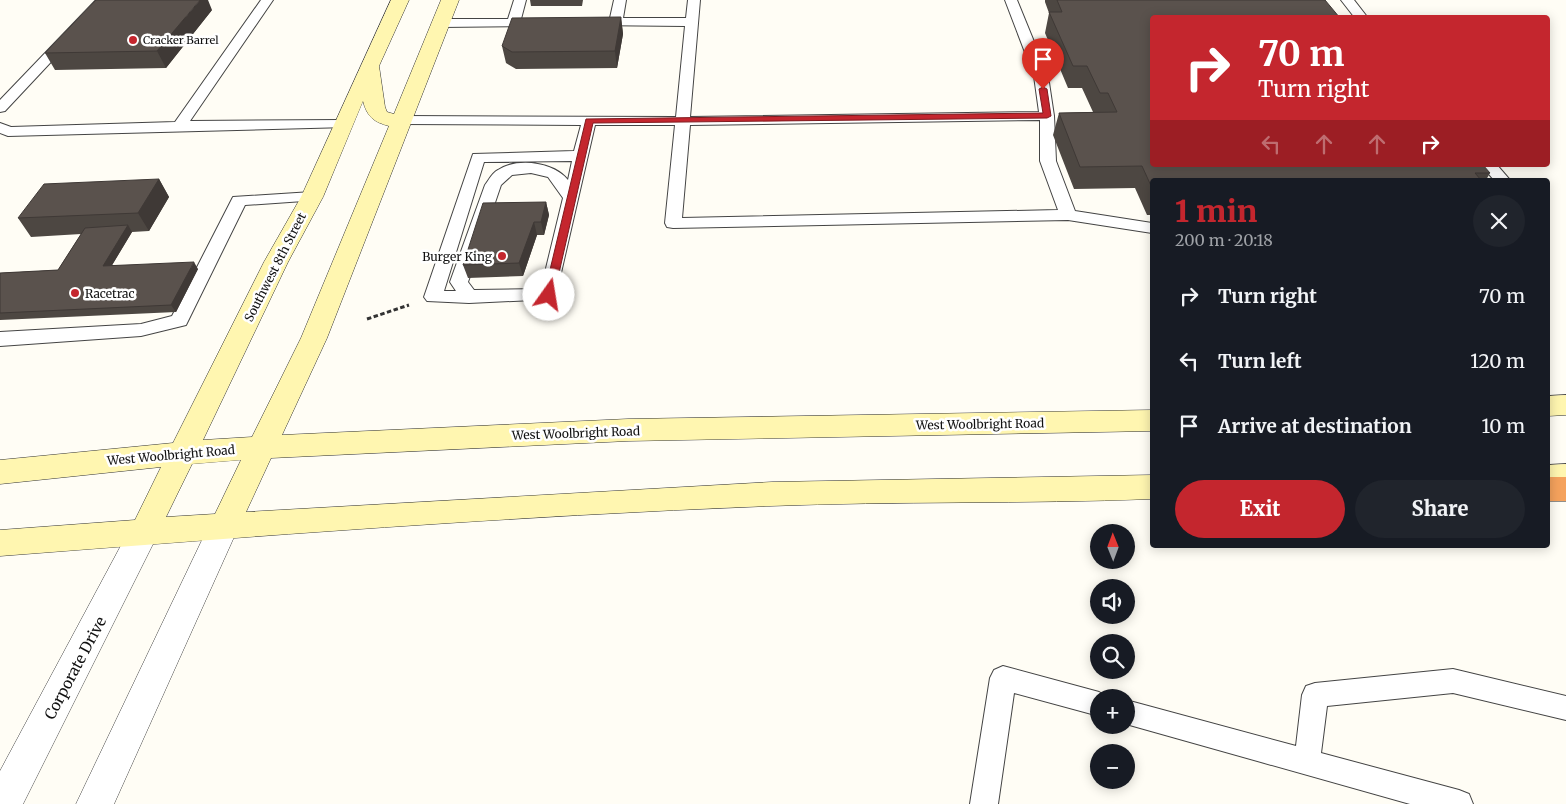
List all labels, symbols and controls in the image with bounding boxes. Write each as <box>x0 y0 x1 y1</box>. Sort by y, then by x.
text: 70 m <box>1258 32 1345 76</box>
place label: Cracker Barrel <box>143 33 219 47</box>
marker: Cracker Barrel <box>127 34 139 46</box>
icon: right <box>1175 35 1240 100</box>
pin <box>1022 38 1064 89</box>
icon: arrive <box>1029 45 1057 73</box>
text: Turn right <box>1258 75 1369 103</box>
icon: left <box>1257 130 1285 158</box>
icon: ahead <box>1310 130 1338 158</box>
icon: ahead <box>1363 130 1391 158</box>
icon: right <box>1416 130 1444 158</box>
text: 1 min <box>1175 192 1257 230</box>
button: close <box>1473 195 1525 247</box>
street label: Southwest 8th Street <box>241 210 309 324</box>
text: 200 m · 20:18 <box>1175 230 1273 250</box>
place label: Burger King <box>422 249 493 264</box>
marker: Burger King <box>496 250 508 262</box>
position arrow <box>522 268 574 320</box>
icon: right <box>1175 282 1203 310</box>
text: Turn right <box>1218 284 1317 308</box>
text: 70 m <box>1479 284 1525 308</box>
place label: Racetrac <box>85 286 135 301</box>
marker: Racetrac <box>69 287 81 299</box>
icon: left <box>1175 347 1203 375</box>
text: Turn left <box>1218 349 1302 373</box>
text: 120 m <box>1470 349 1525 373</box>
icon: arrive <box>1175 412 1203 440</box>
text: Arrive at destination <box>1218 414 1412 438</box>
text: 10 m <box>1482 414 1525 438</box>
street label: West Woolbright Road <box>915 415 1044 433</box>
street label: West Woolbright Road <box>511 423 640 443</box>
street label: West Woolbright Road <box>105 442 236 468</box>
button: Exit <box>1175 480 1345 538</box>
button: Share <box>1355 480 1525 538</box>
north arrow <box>1090 524 1135 569</box>
map controls <box>1090 524 1135 789</box>
button: sound <box>1090 579 1135 624</box>
street label: Corporate Drive <box>40 613 110 723</box>
button: search <box>1090 634 1135 679</box>
button: + <box>1090 689 1135 734</box>
button: − <box>1090 744 1135 789</box>

